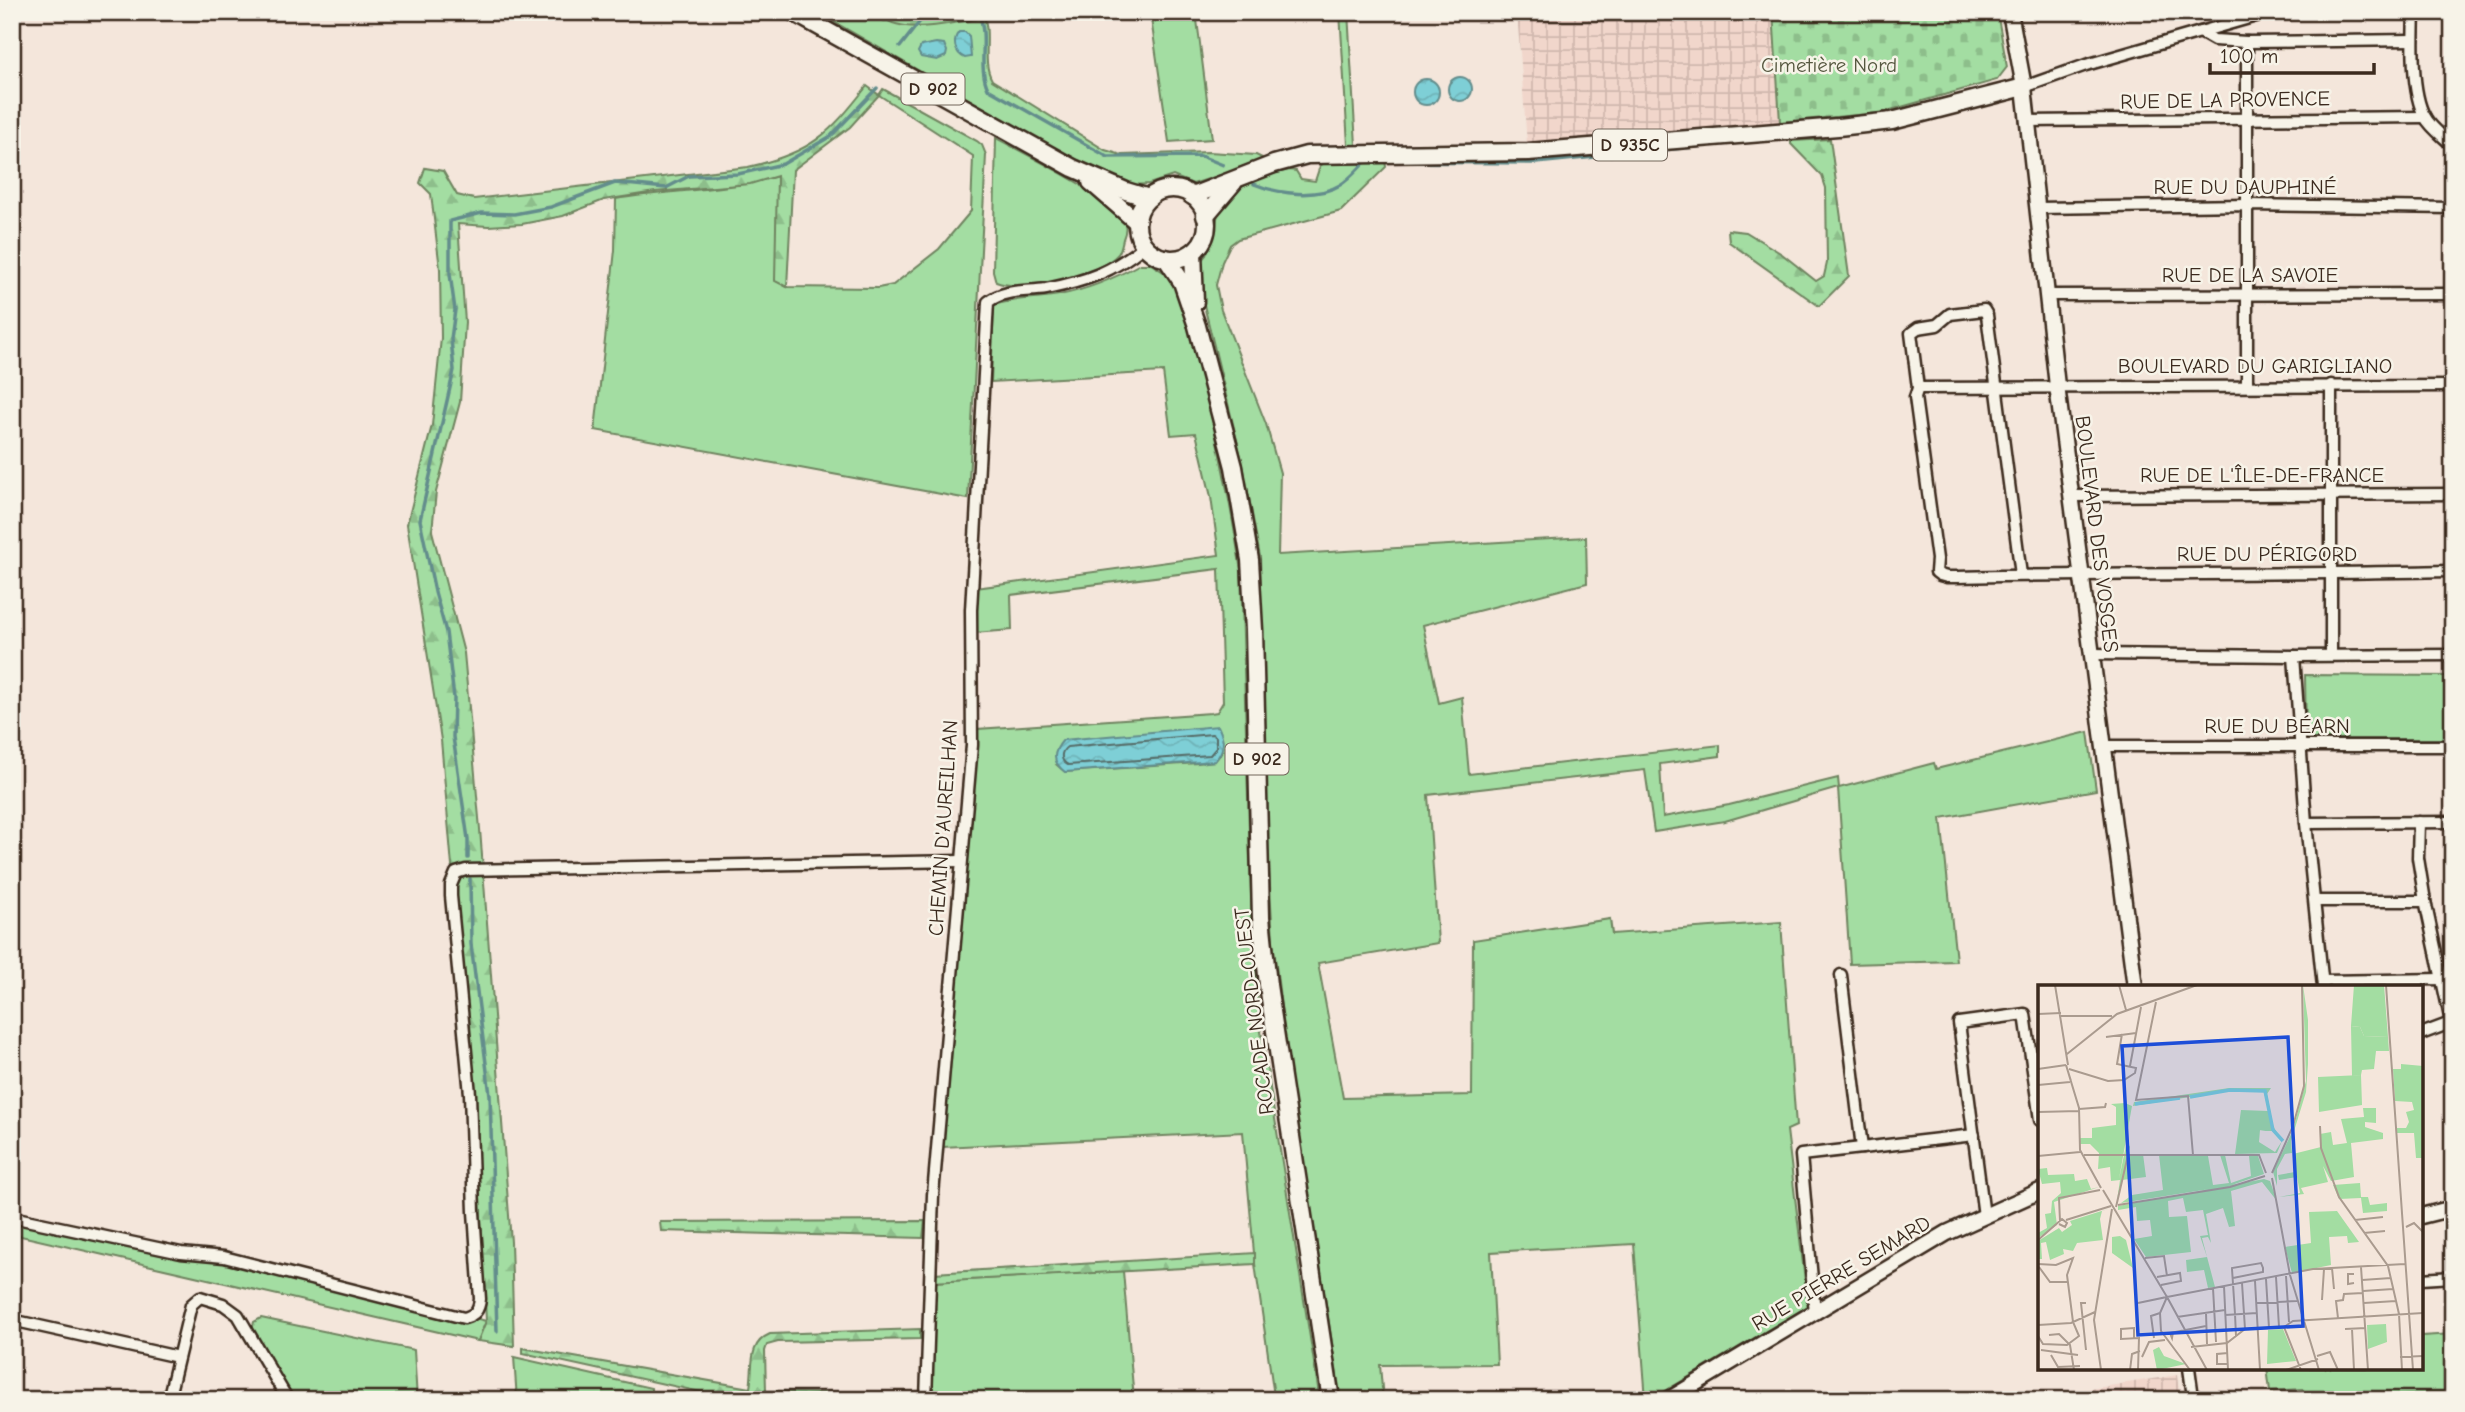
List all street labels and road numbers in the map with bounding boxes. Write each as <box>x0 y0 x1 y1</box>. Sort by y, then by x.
road number: D 902 <box>902 74 964 104</box>
street label: RUE DE LA PROVENCE <box>2120 86 2330 114</box>
road number: D 935C <box>1593 130 1667 160</box>
street label: RUE DU DAUPHINÉ <box>2154 175 2337 199</box>
street label: RUE DE LA SAVOIE <box>2162 263 2338 287</box>
street label: BOULEVARD DU GARIGLIANO <box>2118 354 2392 378</box>
street label: BOULEVARD DES VOSGES <box>2071 414 2123 654</box>
street label: RUE DE L'ÎLE-DE-FRANCE <box>2140 463 2384 487</box>
street label: RUE DU PÉRIGORD <box>2177 542 2357 566</box>
street label: RUE DU BÉARN <box>2204 714 2350 738</box>
street label: CHEMIN D'AUREILHAN <box>923 719 963 937</box>
road number: D 902 <box>1226 744 1288 774</box>
street label: ROCADE NORD-OUEST <box>1229 906 1279 1116</box>
street label: RUE PIERRE SEMARD <box>1747 1210 1935 1336</box>

